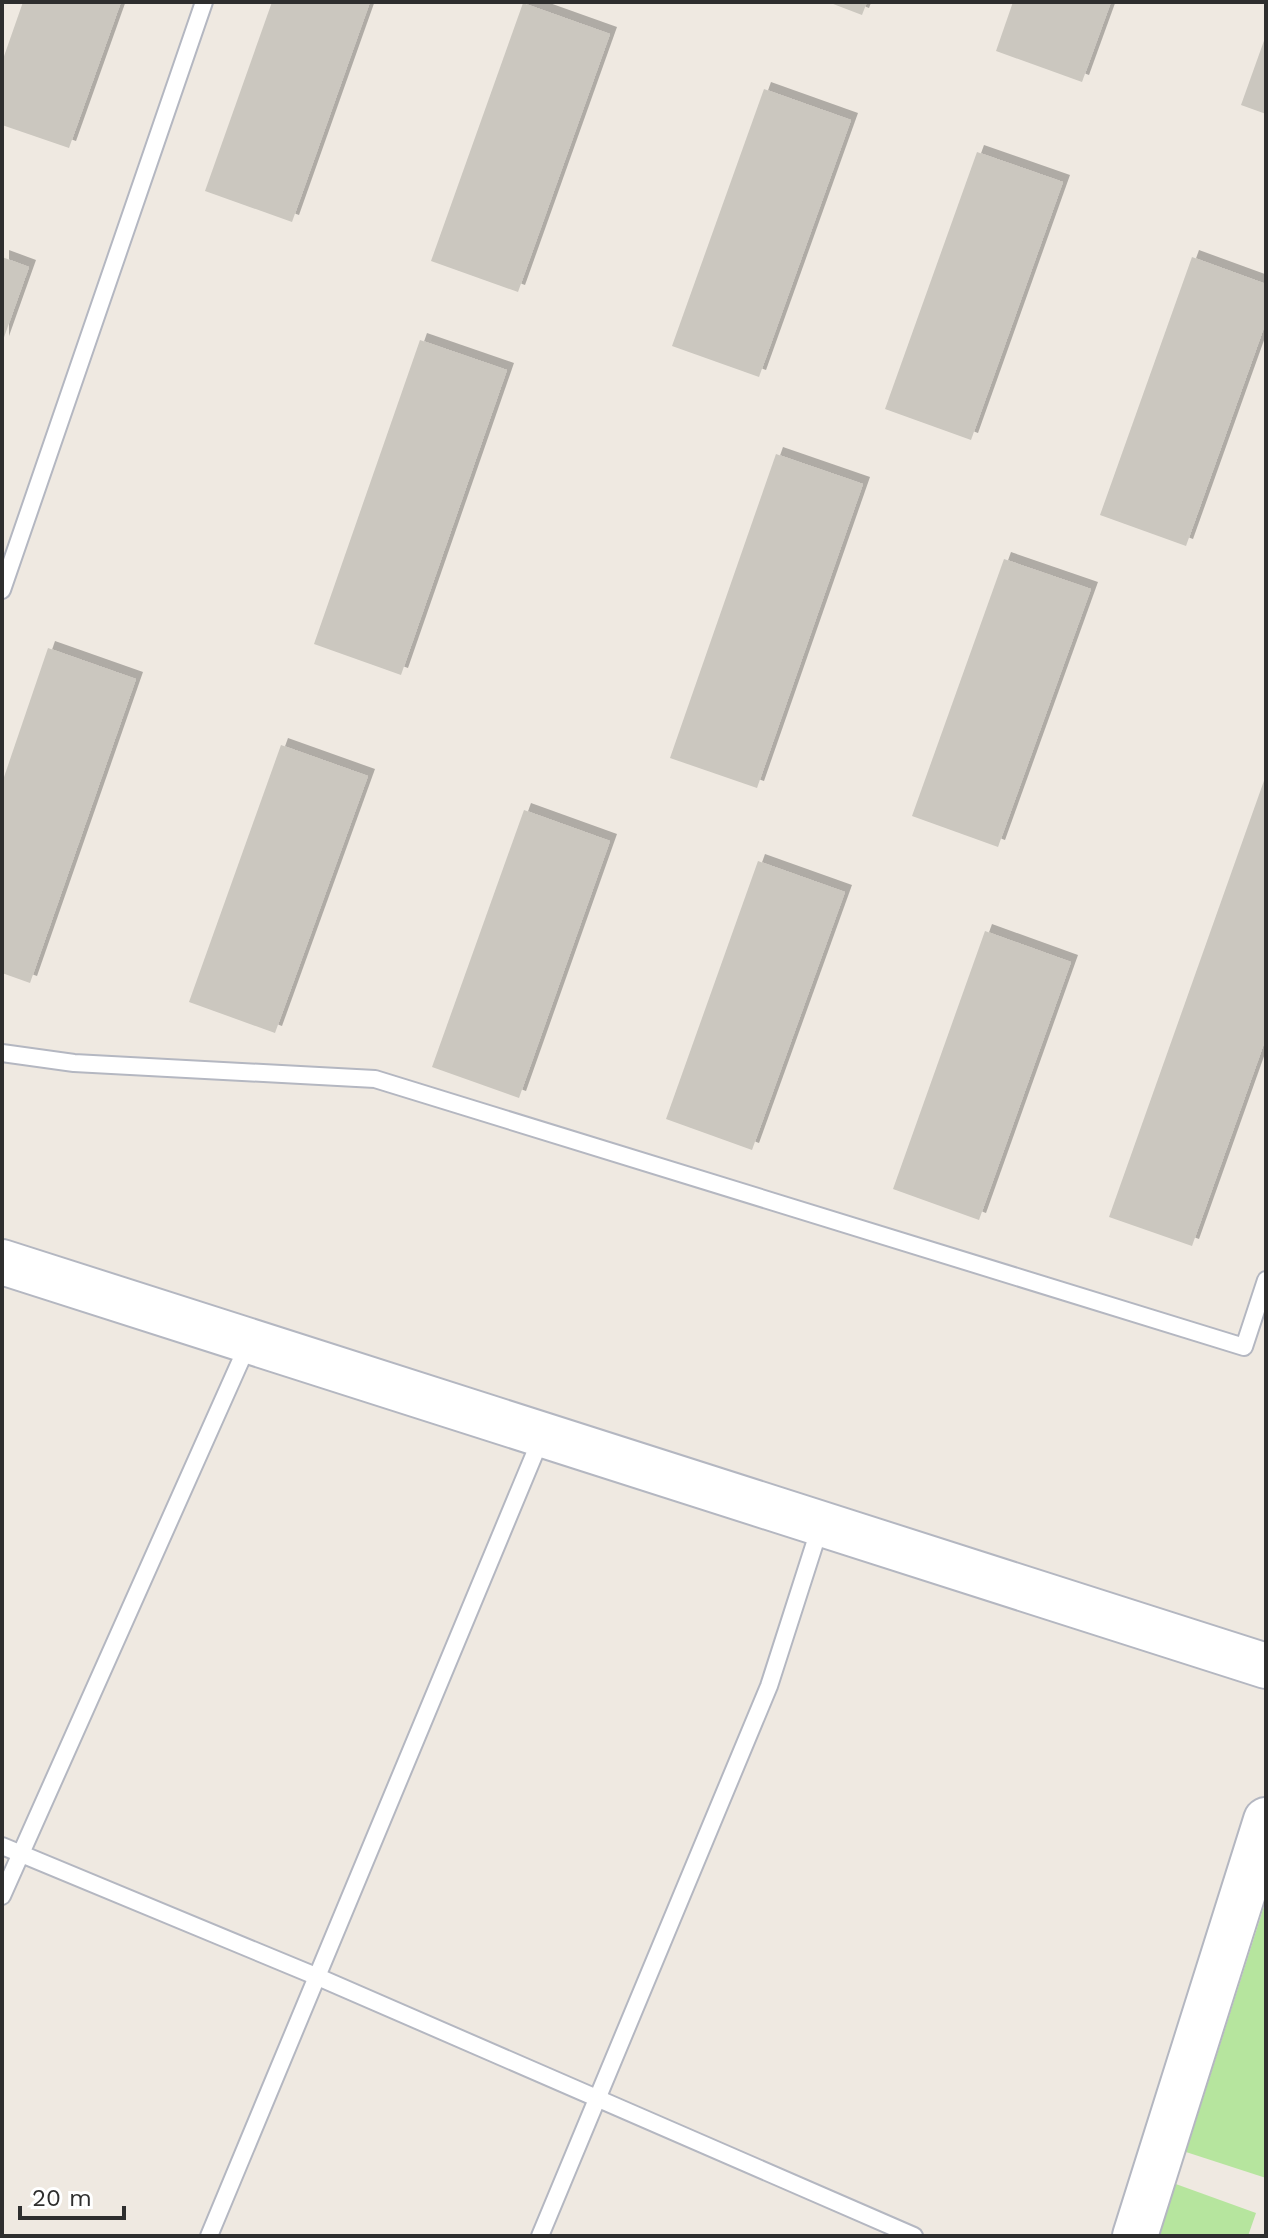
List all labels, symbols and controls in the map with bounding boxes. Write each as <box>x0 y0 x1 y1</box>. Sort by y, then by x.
scale bar <box>20 2170 124 2220</box>
text: 20 m <box>32 2184 92 2212</box>

